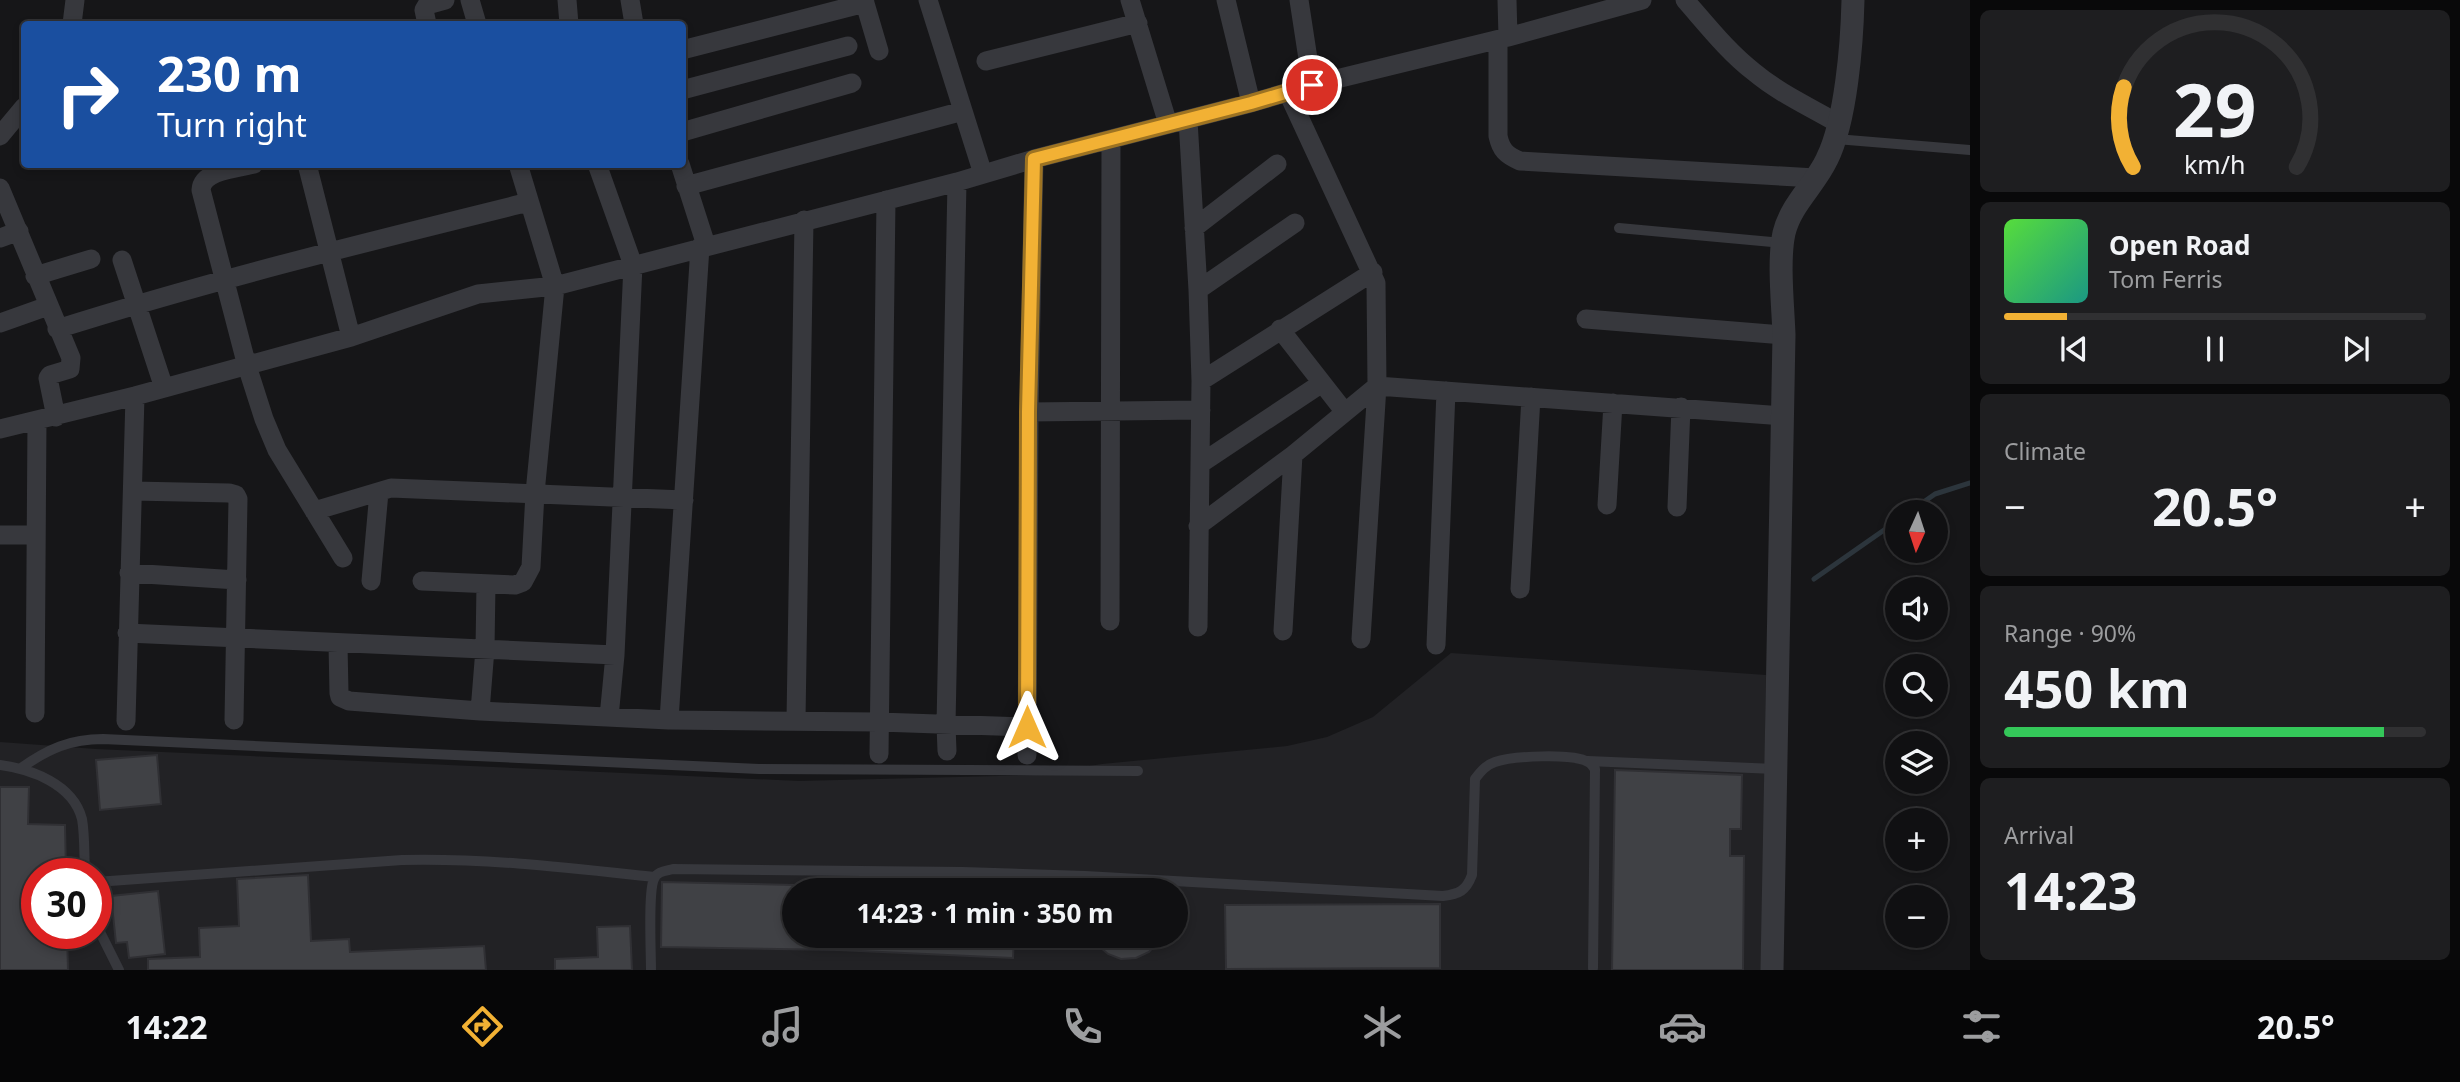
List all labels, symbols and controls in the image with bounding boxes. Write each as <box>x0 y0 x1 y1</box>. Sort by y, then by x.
text: 230 m <box>157 40 302 106</box>
icon: right <box>42 49 133 140</box>
pin <box>1282 55 1342 115</box>
text: 29 <box>2173 59 2257 158</box>
icon: arrive <box>1293 66 1331 104</box>
text: Turn right <box>157 103 307 146</box>
text: km/h <box>2184 147 2246 181</box>
text: Open Road <box>2109 227 2251 263</box>
text: Tom Ferris <box>2109 263 2222 295</box>
icon: previous <box>2055 330 2093 368</box>
icon: pause <box>2196 330 2234 368</box>
icon: next <box>2337 330 2375 368</box>
text: Climate <box>2004 435 2086 467</box>
text: 20.5° <box>2152 470 2278 541</box>
text: − <box>2004 480 2026 532</box>
text: + <box>2404 480 2426 532</box>
north arrow <box>1885 500 1948 564</box>
map controls <box>1885 500 1948 948</box>
button: sound <box>1885 577 1948 640</box>
text: Range · 90% <box>2004 617 2136 649</box>
text: 450 km <box>2004 652 2190 723</box>
button: search <box>1885 654 1948 717</box>
position arrow <box>990 690 1064 764</box>
button: layers <box>1885 731 1948 794</box>
button: + <box>1885 808 1948 871</box>
text: Arrival <box>2004 819 2074 851</box>
text: 14:23 <box>2004 854 2138 925</box>
speed limit sign: 30 <box>21 858 112 949</box>
button: − <box>1885 885 1948 948</box>
text: 14:23 · 1 min · 350 m <box>857 895 1113 931</box>
icon: directions <box>458 1002 507 1051</box>
icon: music <box>758 1002 807 1051</box>
icon: phone <box>1058 1002 1107 1051</box>
icon: climate <box>1358 1002 1407 1051</box>
icon: car <box>1658 1002 1707 1051</box>
icon: filters <box>1957 1002 2006 1051</box>
text: 14:22 <box>125 1005 208 1048</box>
text: 20.5° <box>2257 1005 2335 1048</box>

